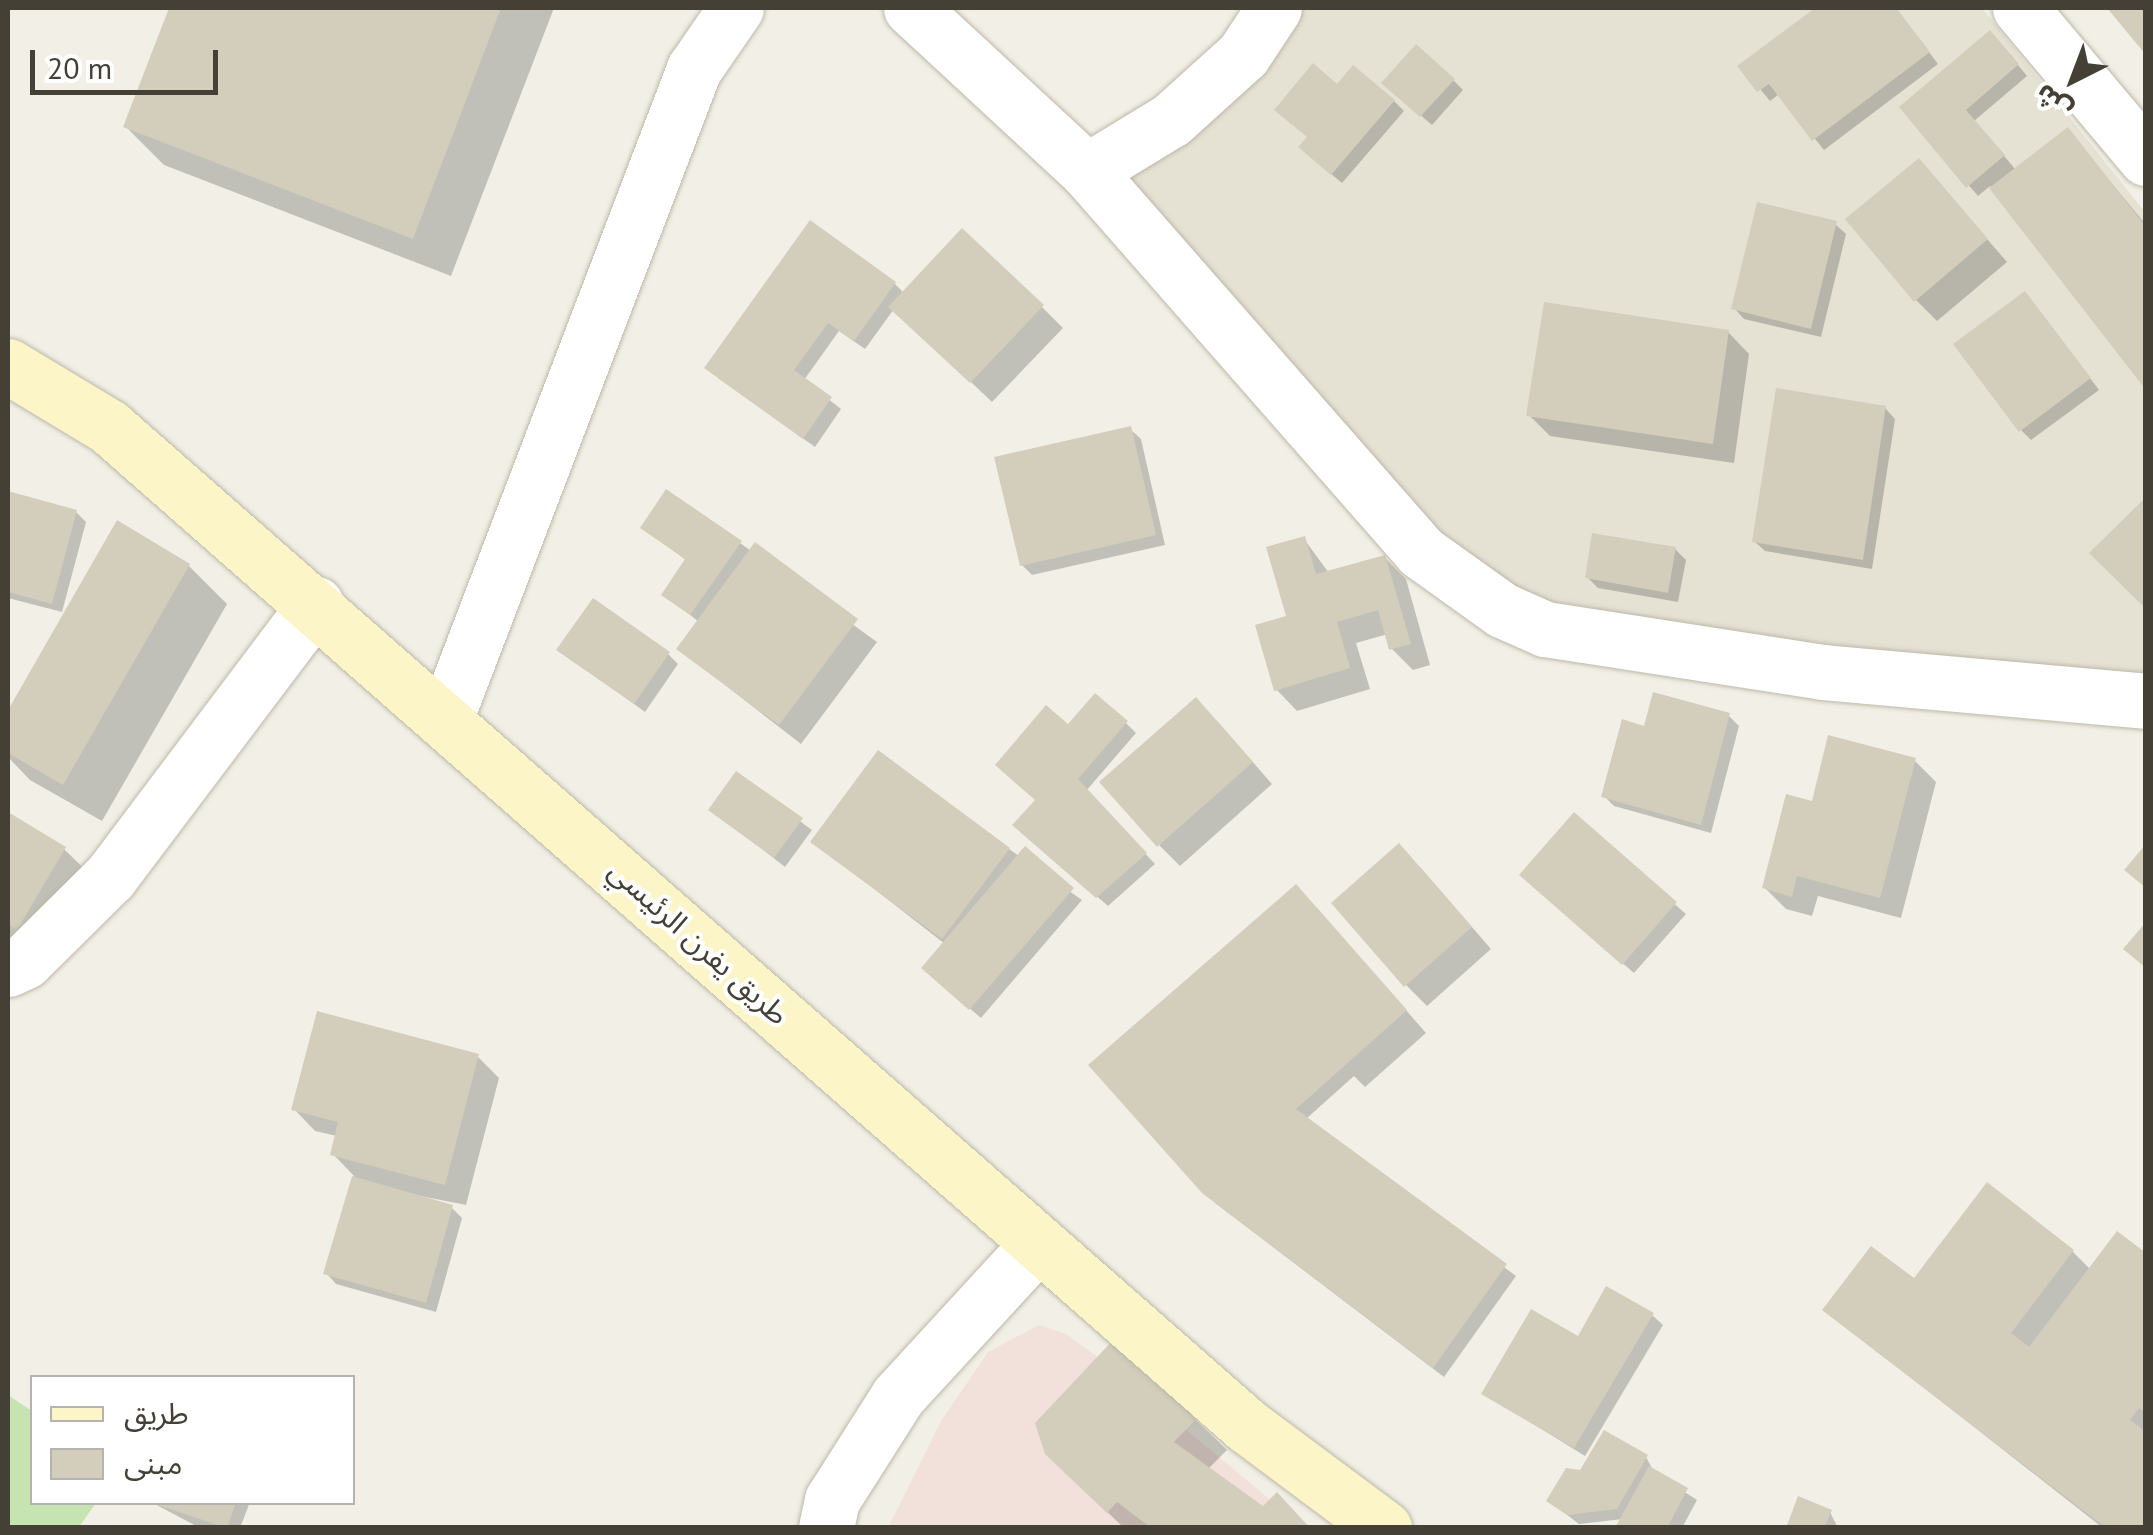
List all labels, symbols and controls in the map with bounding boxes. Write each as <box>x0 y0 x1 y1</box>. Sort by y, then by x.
scale bar <box>35 30 222 92</box>
north arrow <box>2023 30 2123 130</box>
text: 20 m <box>47 48 112 87</box>
text: ش <box>2026 76 2079 129</box>
street label: طريق يفرن الرئيسي <box>602 852 796 1032</box>
legend <box>30 1375 355 1505</box>
text: طريق <box>124 1393 189 1432</box>
text: مبنى <box>124 1443 182 1482</box>

